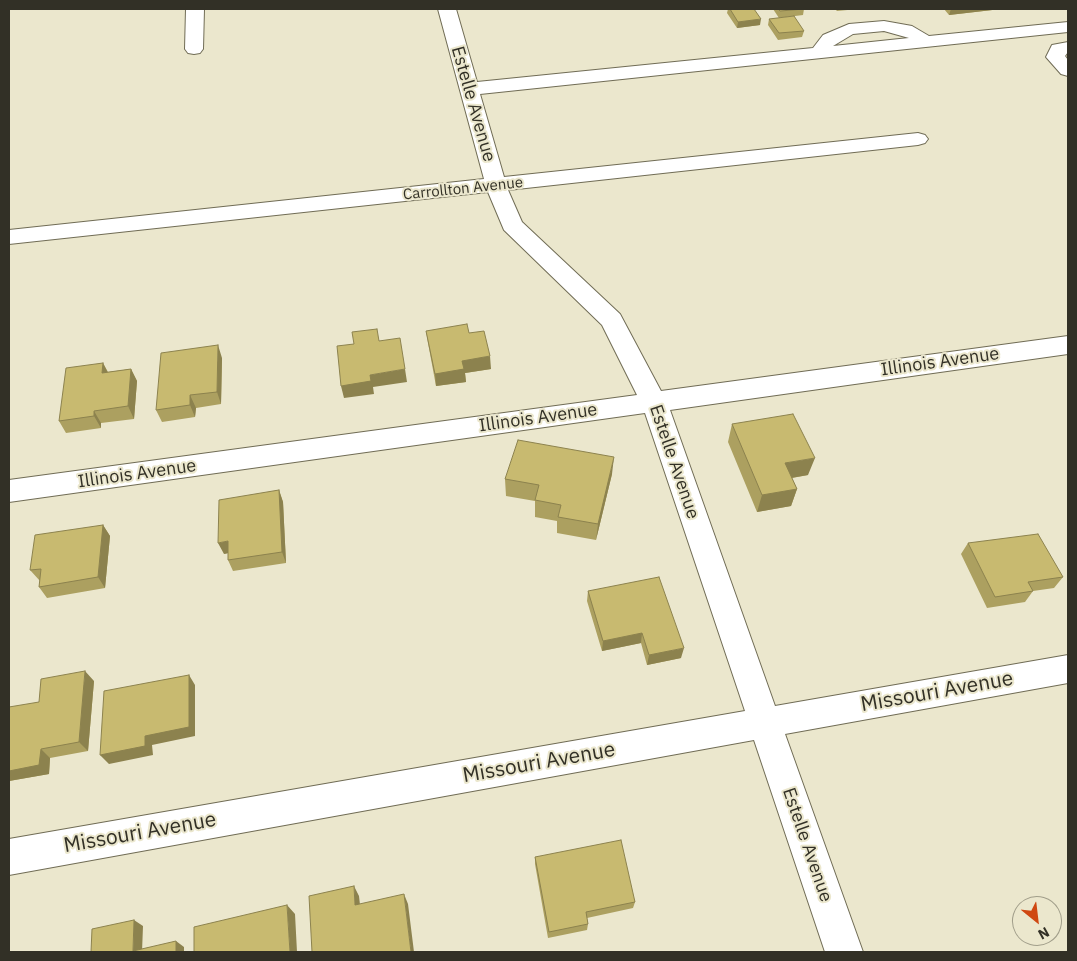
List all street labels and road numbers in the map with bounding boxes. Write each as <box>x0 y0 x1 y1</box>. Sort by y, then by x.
street label: Estelle Avenue <box>446 44 500 164</box>
street label: Carrollton Avenue <box>402 174 524 204</box>
street label: Illinois Avenue <box>879 343 1001 381</box>
street label: Illinois Avenue <box>477 399 599 437</box>
street label: Estelle Avenue <box>644 402 704 522</box>
street label: Illinois Avenue <box>76 455 198 493</box>
street label: Missouri Avenue <box>859 666 1015 718</box>
street label: Missouri Avenue <box>461 737 617 789</box>
street label: Estelle Avenue <box>777 785 837 905</box>
street label: Missouri Avenue <box>62 807 218 859</box>

